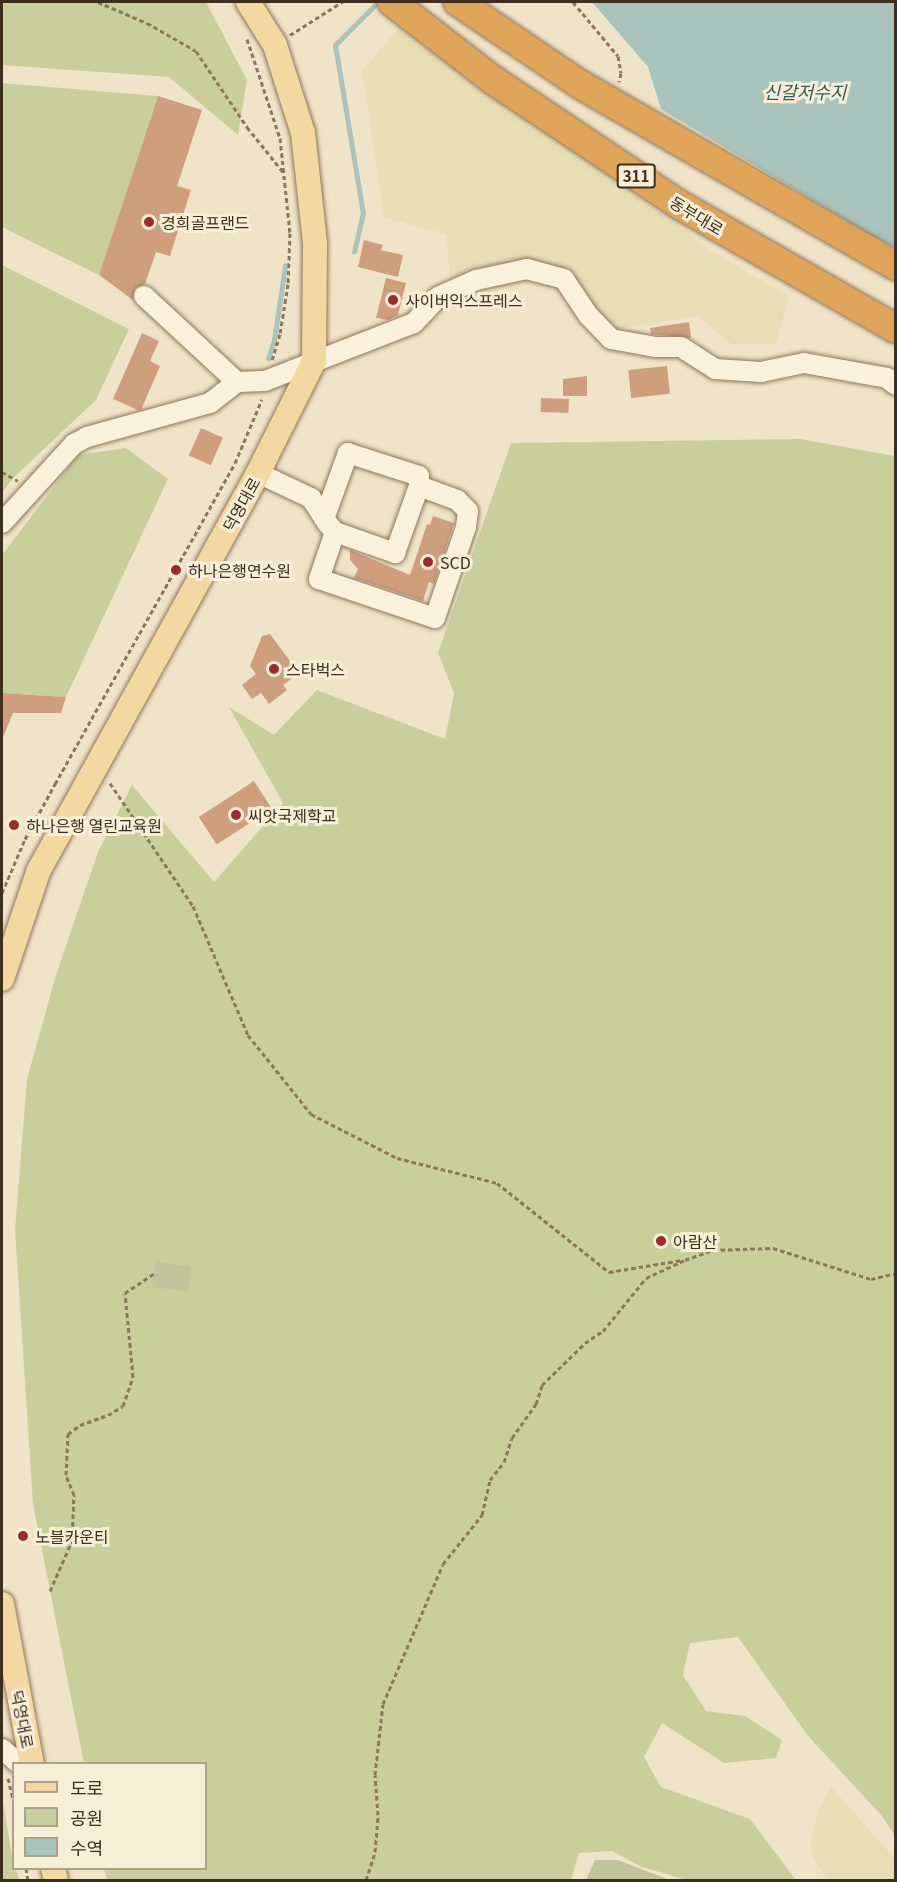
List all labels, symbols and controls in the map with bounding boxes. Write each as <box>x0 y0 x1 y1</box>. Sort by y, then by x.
water label: 신갈저수지 <box>764 80 846 102</box>
road number: 311 <box>616 164 656 188</box>
street label: 동부대로 <box>667 192 727 238</box>
place label: 경희골프랜드 <box>161 212 249 232</box>
marker: 경희골프랜드 <box>142 215 156 229</box>
place label: 사이버익스프레스 <box>405 290 523 310</box>
marker: 사이버익스프레스 <box>386 293 400 307</box>
street label: 덕영대로 <box>218 474 264 534</box>
place label: SCD <box>440 552 471 572</box>
marker: SCD <box>421 555 435 569</box>
place label: 하나은행연수원 <box>188 560 291 580</box>
marker: 하나은행연수원 <box>169 563 183 577</box>
place label: 스타벅스 <box>286 659 345 679</box>
marker: 스타벅스 <box>267 662 281 676</box>
place label: 씨앗국제학교 <box>248 805 336 825</box>
marker: 씨앗국제학교 <box>229 808 243 822</box>
place label: 하나은행 열린교육원 <box>26 815 162 835</box>
marker: 하나은행 열린교육원 <box>7 818 21 832</box>
place label: 아람산 <box>673 1231 717 1251</box>
marker: 아람산 <box>654 1234 668 1248</box>
place label: 노블카운티 <box>35 1526 109 1546</box>
marker: 노블카운티 <box>16 1529 30 1543</box>
street label: 덕영대로 <box>8 1688 38 1750</box>
legend <box>12 1762 207 1870</box>
text: 도로 <box>70 1774 103 1800</box>
text: 공원 <box>70 1804 103 1830</box>
text: 수역 <box>70 1834 103 1860</box>

